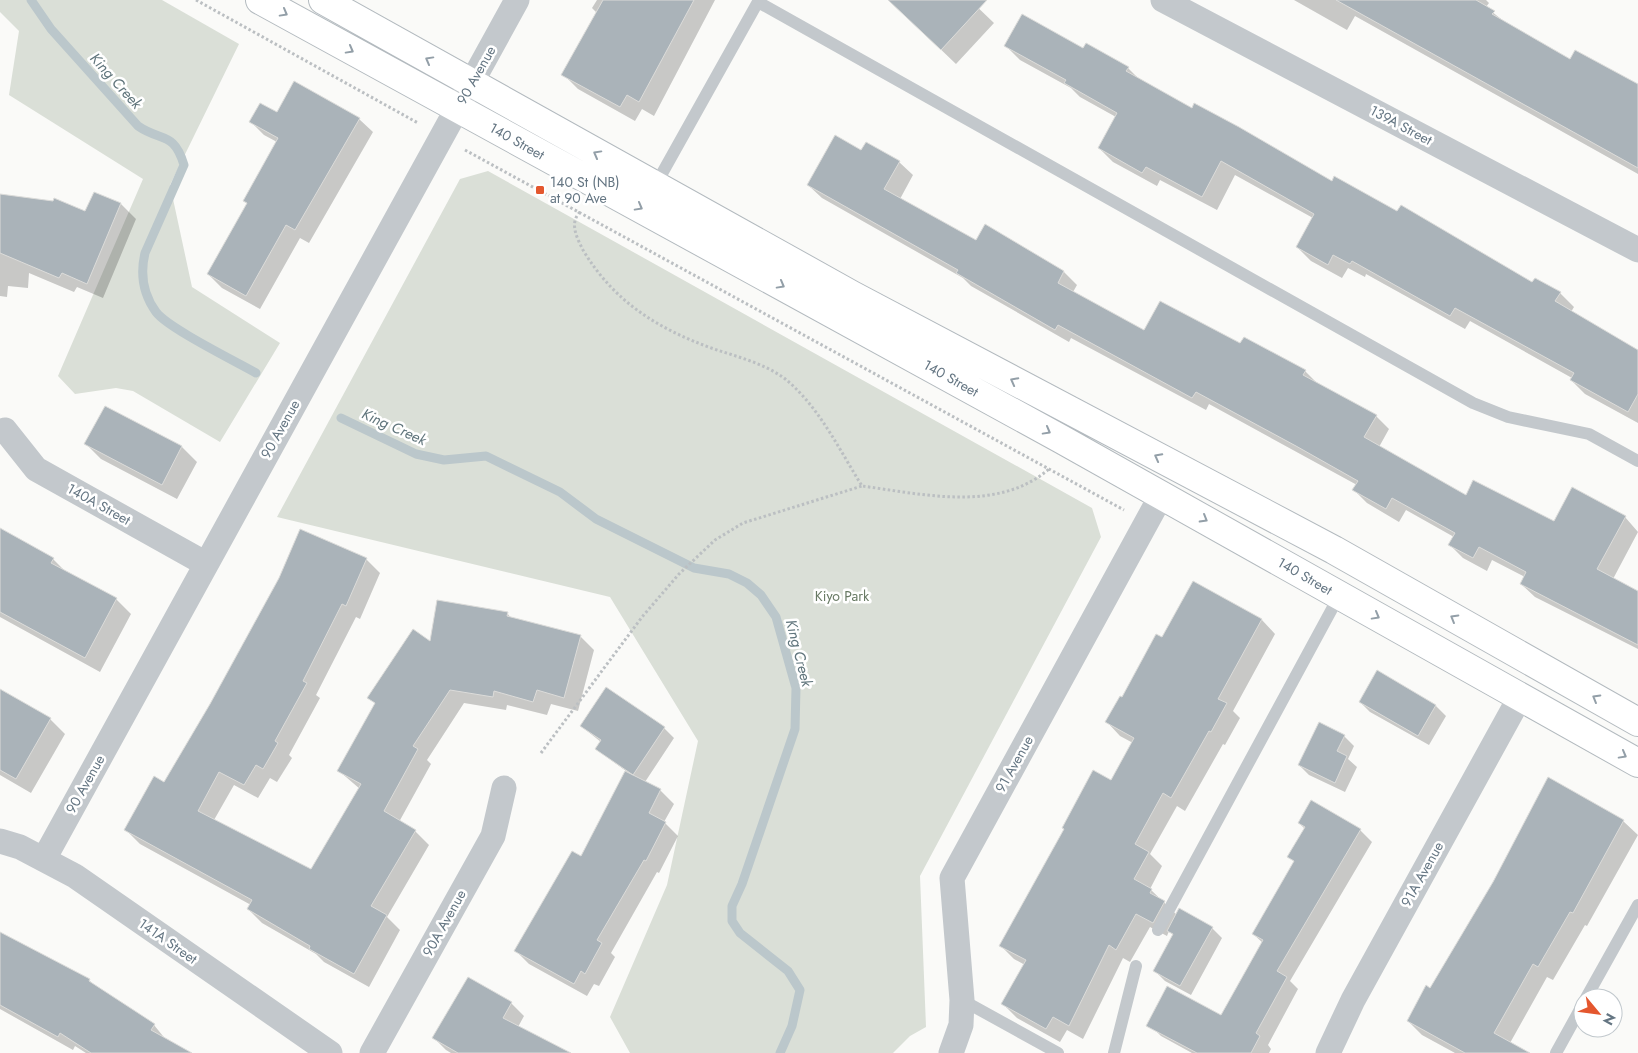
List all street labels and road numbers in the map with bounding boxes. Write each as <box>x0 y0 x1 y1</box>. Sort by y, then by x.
street label: 90 Avenue <box>452 42 500 108</box>
street label: 139A Street <box>1366 100 1436 150</box>
street label: 140 Street <box>486 118 549 165</box>
street label: 140 Street <box>920 355 983 402</box>
street label: 90 Avenue <box>256 396 304 462</box>
street label: 140A Street <box>64 478 135 530</box>
street label: 140 Street <box>1274 552 1337 600</box>
street label: 91 Avenue <box>990 732 1038 796</box>
street label: 90 Avenue <box>61 751 109 817</box>
street label: 91A Avenue <box>1396 838 1448 910</box>
street label: 90A Avenue <box>417 886 471 960</box>
street label: 141A Street <box>135 913 202 969</box>

